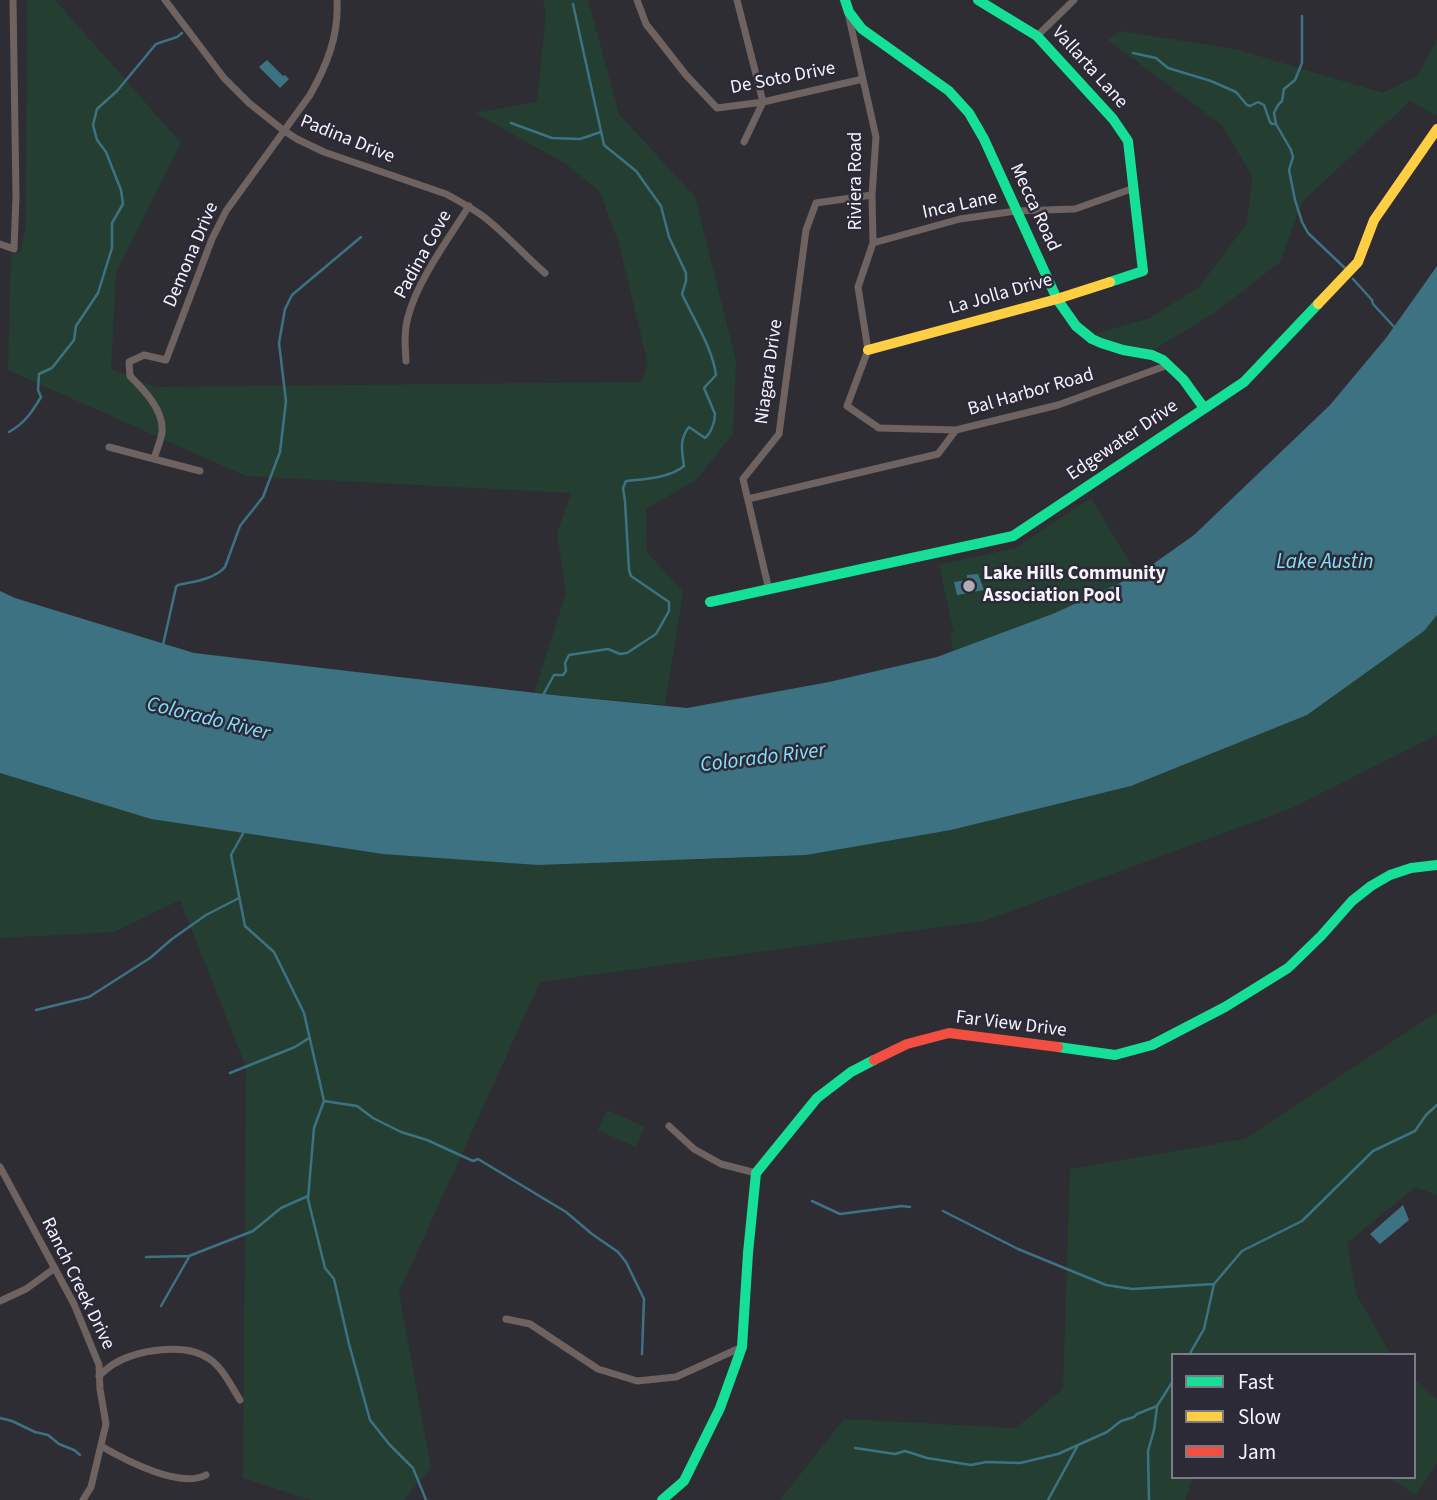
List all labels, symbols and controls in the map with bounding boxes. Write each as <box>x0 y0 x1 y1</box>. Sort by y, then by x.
street label: Vallarta Lane <box>1046 22 1132 114</box>
street label: De Soto Drive <box>729 58 837 100</box>
street label: Padina Drive <box>297 111 397 169</box>
street label: Riviera Road <box>846 132 868 230</box>
street label: Mecca Road <box>1004 161 1064 255</box>
street label: Inca Lane <box>921 187 999 225</box>
street label: Demona Drive <box>160 199 224 311</box>
street label: Padina Cove <box>390 207 458 303</box>
street label: La Jolla Drive <box>947 269 1055 321</box>
street label: Niagara Drive <box>751 318 789 426</box>
street label: Bal Harbor Road <box>965 364 1097 422</box>
street label: Edgewater Drive <box>1063 395 1183 487</box>
water label: Lake Austin <box>1276 550 1374 576</box>
place label: Lake Hills Community Association Pool <box>983 564 1166 608</box>
marker: Lake Hills Community Association Pool <box>961 578 977 594</box>
water label: Colorado River <box>144 693 272 747</box>
water label: Colorado River <box>699 739 827 779</box>
street label: Far View Drive <box>954 1007 1068 1043</box>
street label: Ranch Creek Drive <box>35 1214 119 1354</box>
legend <box>1171 1353 1416 1479</box>
text: Fast <box>1238 1367 1274 1397</box>
text: Slow <box>1238 1402 1281 1432</box>
text: Jam <box>1238 1437 1276 1467</box>

